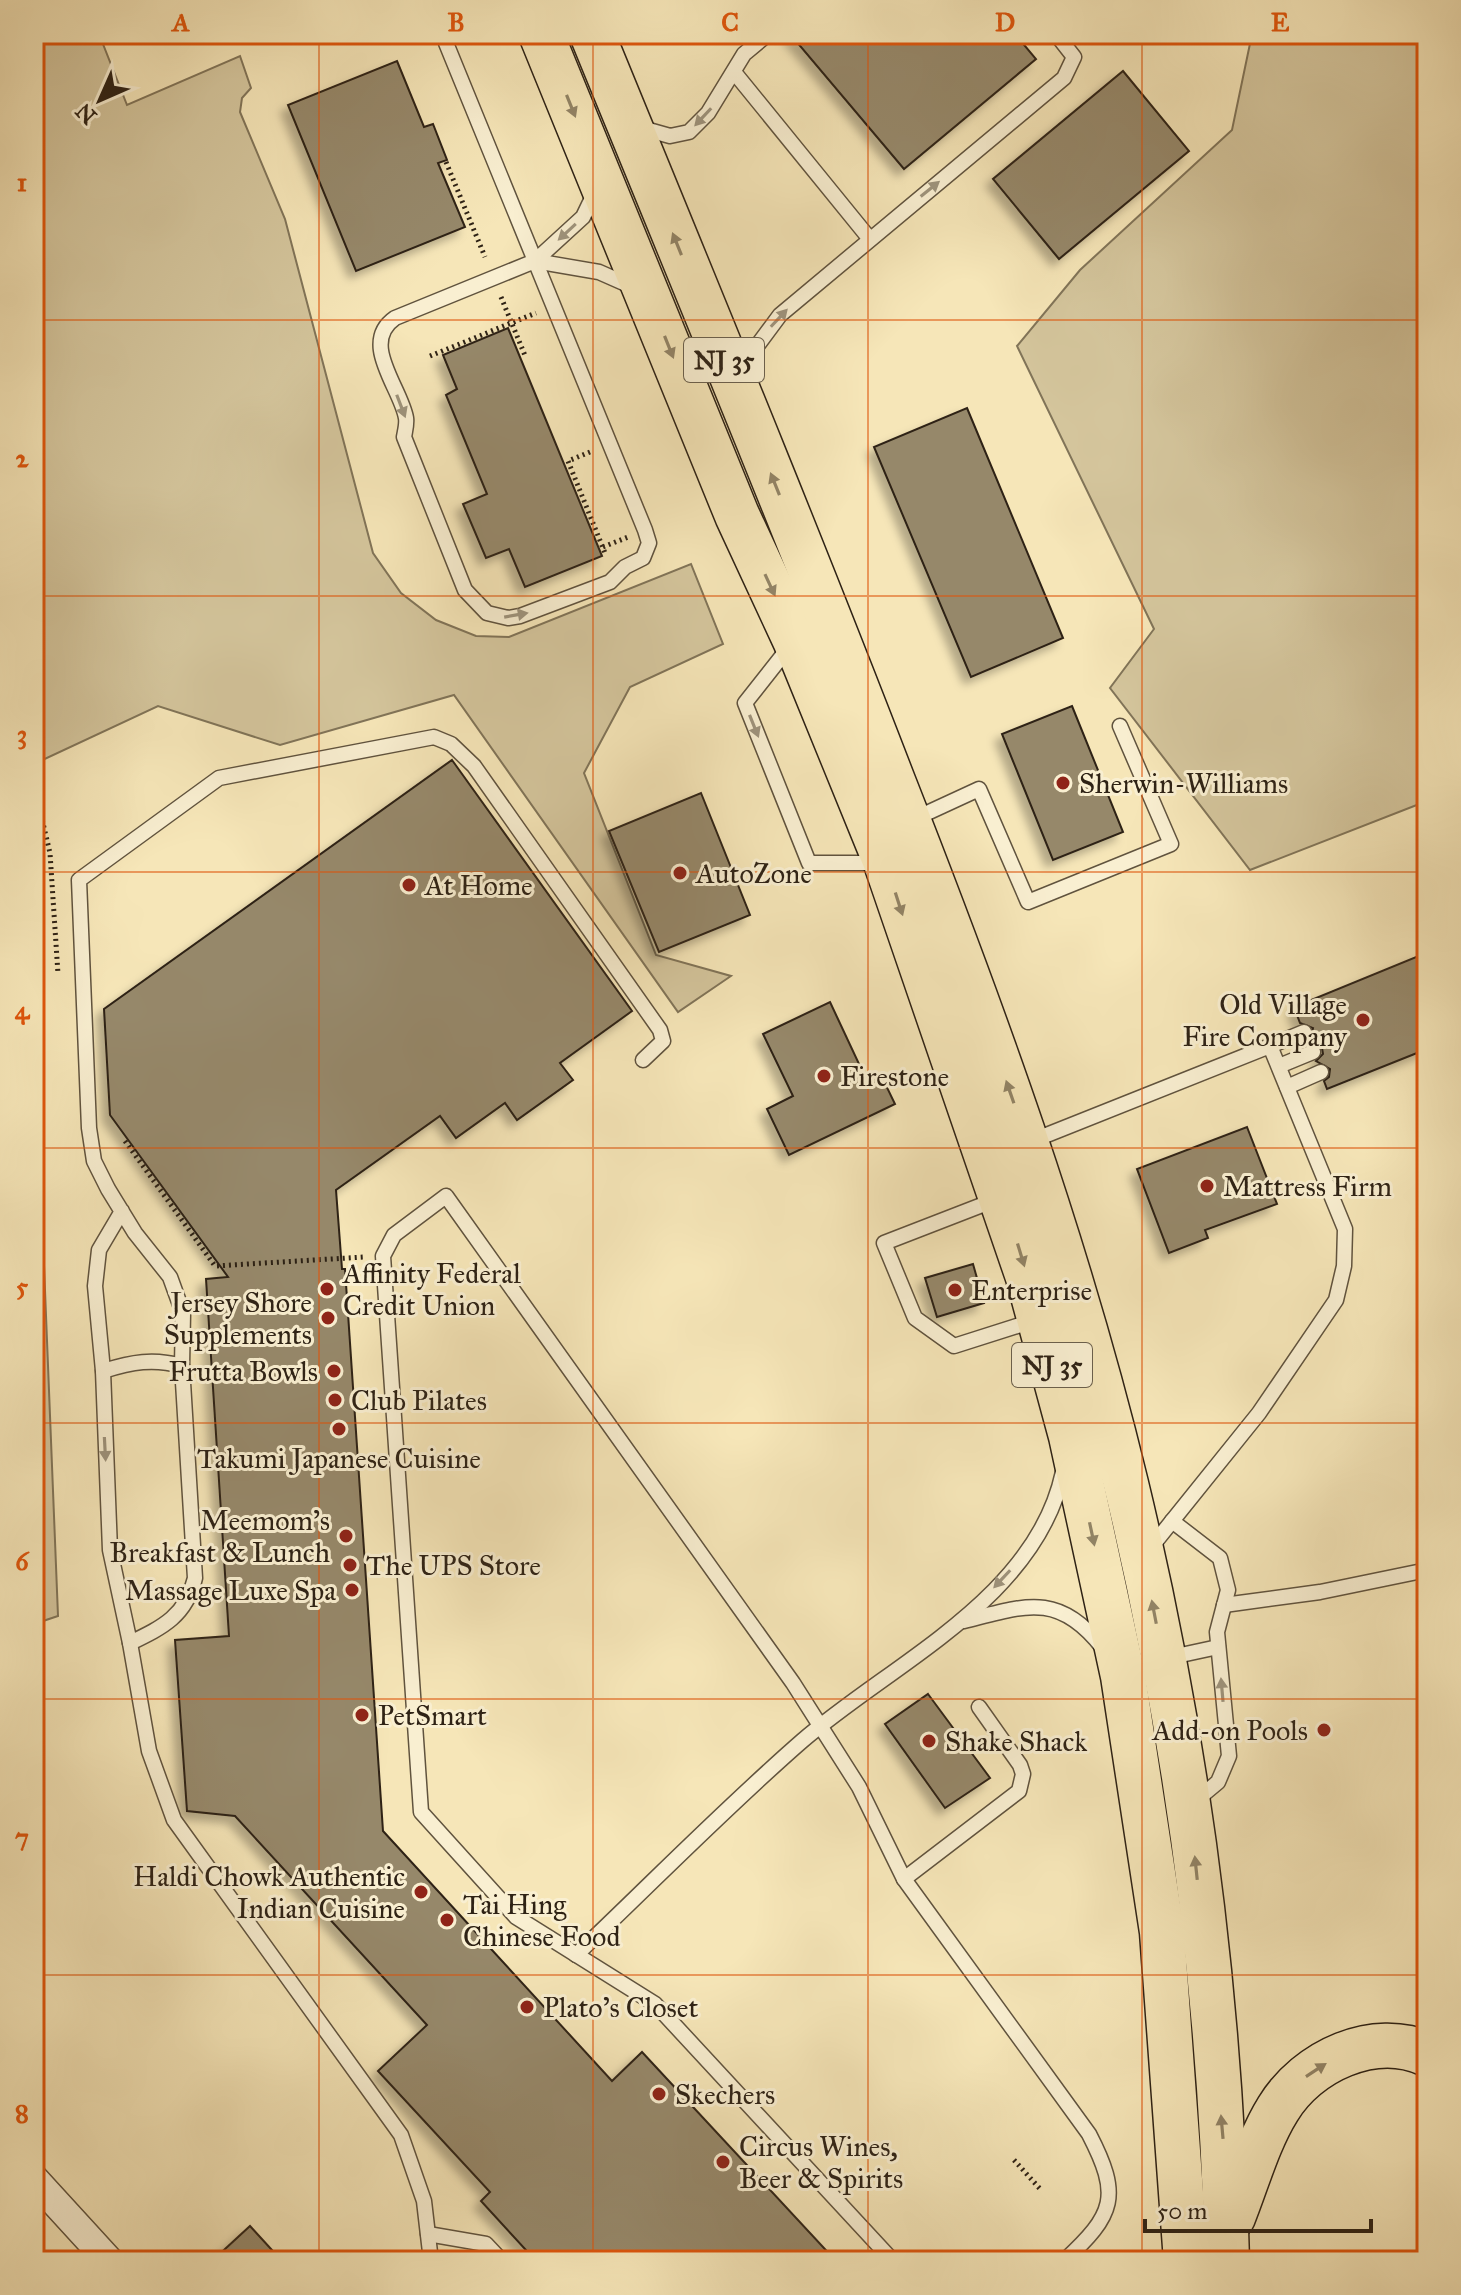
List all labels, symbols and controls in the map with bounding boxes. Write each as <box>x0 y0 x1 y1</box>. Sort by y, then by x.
text: A <box>170 6 190 38</box>
text: B <box>447 6 465 38</box>
text: C <box>721 6 739 38</box>
text: D <box>995 6 1015 38</box>
text: E <box>1271 6 1290 38</box>
north arrow <box>60 60 140 140</box>
one-way arrow <box>564 94 577 118</box>
text: N <box>70 97 102 130</box>
one-way arrow <box>695 107 713 126</box>
text: 1 <box>17 166 27 198</box>
one-way arrow <box>920 181 940 198</box>
one-way arrow <box>558 222 577 240</box>
one-way arrow <box>670 231 683 255</box>
one-way arrow <box>770 309 788 328</box>
one-way arrow <box>663 335 676 359</box>
road number: NJ 35 <box>684 338 764 382</box>
one-way arrow <box>395 394 408 418</box>
text: 2 <box>16 442 30 474</box>
one-way arrow <box>768 472 781 496</box>
one-way arrow <box>763 574 777 597</box>
one-way arrow <box>504 608 529 621</box>
one-way arrow <box>748 714 761 738</box>
text: 3 <box>17 718 27 750</box>
place label: Sherwin-Williams <box>1079 766 1288 801</box>
marker: Sherwin-Williams <box>1054 774 1072 792</box>
place label: AutoZone <box>695 856 812 891</box>
marker: AutoZone <box>671 864 689 882</box>
place label: At Home <box>424 868 533 903</box>
marker: At Home <box>400 876 418 894</box>
one-way arrow <box>893 892 906 916</box>
place label: Old Village Fire Company <box>1183 987 1348 1054</box>
text: 4 <box>15 994 31 1026</box>
marker: Old Village Fire Company <box>1354 1011 1372 1029</box>
place label: Firestone <box>840 1059 949 1094</box>
marker: Firestone <box>815 1067 833 1085</box>
one-way arrow <box>1003 1080 1016 1104</box>
place label: Mattress Firm <box>1223 1169 1392 1204</box>
marker: Mattress Firm <box>1198 1177 1216 1195</box>
one-way arrow <box>1016 1243 1028 1267</box>
place label: Affinity Federal Credit Union <box>342 1256 521 1323</box>
text: 5 <box>16 1270 29 1302</box>
place label: Enterprise <box>971 1273 1092 1308</box>
marker: Affinity Federal Credit Union <box>318 1280 336 1298</box>
marker: Enterprise <box>946 1281 964 1299</box>
place label: Jersey Shore Supplements <box>164 1285 312 1352</box>
marker: Jersey Shore Supplements <box>319 1309 337 1327</box>
road number: NJ 35 <box>1012 1343 1092 1387</box>
place label: Frutta Bowls <box>168 1354 318 1389</box>
marker: Frutta Bowls <box>325 1362 343 1380</box>
place label: Club Pilates <box>351 1383 487 1418</box>
marker: Club Pilates <box>326 1391 344 1409</box>
marker: Takumi Japanese Cuisine <box>330 1420 348 1438</box>
one-way arrow <box>98 1437 111 1462</box>
place label: Takumi Japanese Cuisine <box>197 1441 481 1476</box>
place label: Meemom's Breakfast & Lunch <box>110 1503 330 1570</box>
one-way arrow <box>1086 1522 1099 1547</box>
marker: Meemom's Breakfast & Lunch <box>337 1527 355 1545</box>
text: 6 <box>15 1545 30 1577</box>
place label: The UPS Store <box>366 1548 541 1583</box>
marker: The UPS Store <box>341 1556 359 1574</box>
one-way arrow <box>994 1569 1012 1588</box>
place label: Massage Luxe Spa <box>125 1573 336 1608</box>
marker: Massage Luxe Spa <box>343 1581 361 1599</box>
one-way arrow <box>1147 1599 1159 1624</box>
one-way arrow <box>1216 1677 1229 1702</box>
place label: PetSmart <box>378 1698 487 1733</box>
marker: PetSmart <box>353 1706 371 1724</box>
place label: Add-on Pools <box>1151 1713 1308 1748</box>
marker: Add-on Pools <box>1315 1721 1333 1739</box>
place label: Shake Shack <box>945 1724 1087 1759</box>
marker: Shake Shack <box>920 1732 938 1750</box>
text: 7 <box>15 1821 29 1853</box>
one-way arrow <box>1189 1856 1202 1881</box>
place label: Haldi Chowk Authentic Indian Cuisine <box>133 1859 405 1926</box>
marker: Haldi Chowk Authentic Indian Cuisine <box>412 1883 430 1901</box>
place label: Tai Hing Chinese Food <box>463 1887 620 1954</box>
marker: Tai Hing Chinese Food <box>438 1911 456 1929</box>
place label: Plato's Closet <box>543 1990 698 2025</box>
marker: Plato's Closet <box>518 1998 536 2016</box>
one-way arrow <box>1305 2063 1326 2078</box>
place label: Skechers <box>675 2077 775 2112</box>
marker: Skechers <box>650 2085 668 2103</box>
text: 8 <box>15 2097 29 2129</box>
one-way arrow <box>1215 2114 1228 2139</box>
place label: Circus Wines, Beer & Spirits <box>739 2129 903 2196</box>
marker: Circus Wines, Beer & Spirits <box>714 2153 732 2171</box>
scale bar <box>1145 2183 1371 2233</box>
text: 50 m <box>1157 2196 1207 2226</box>

